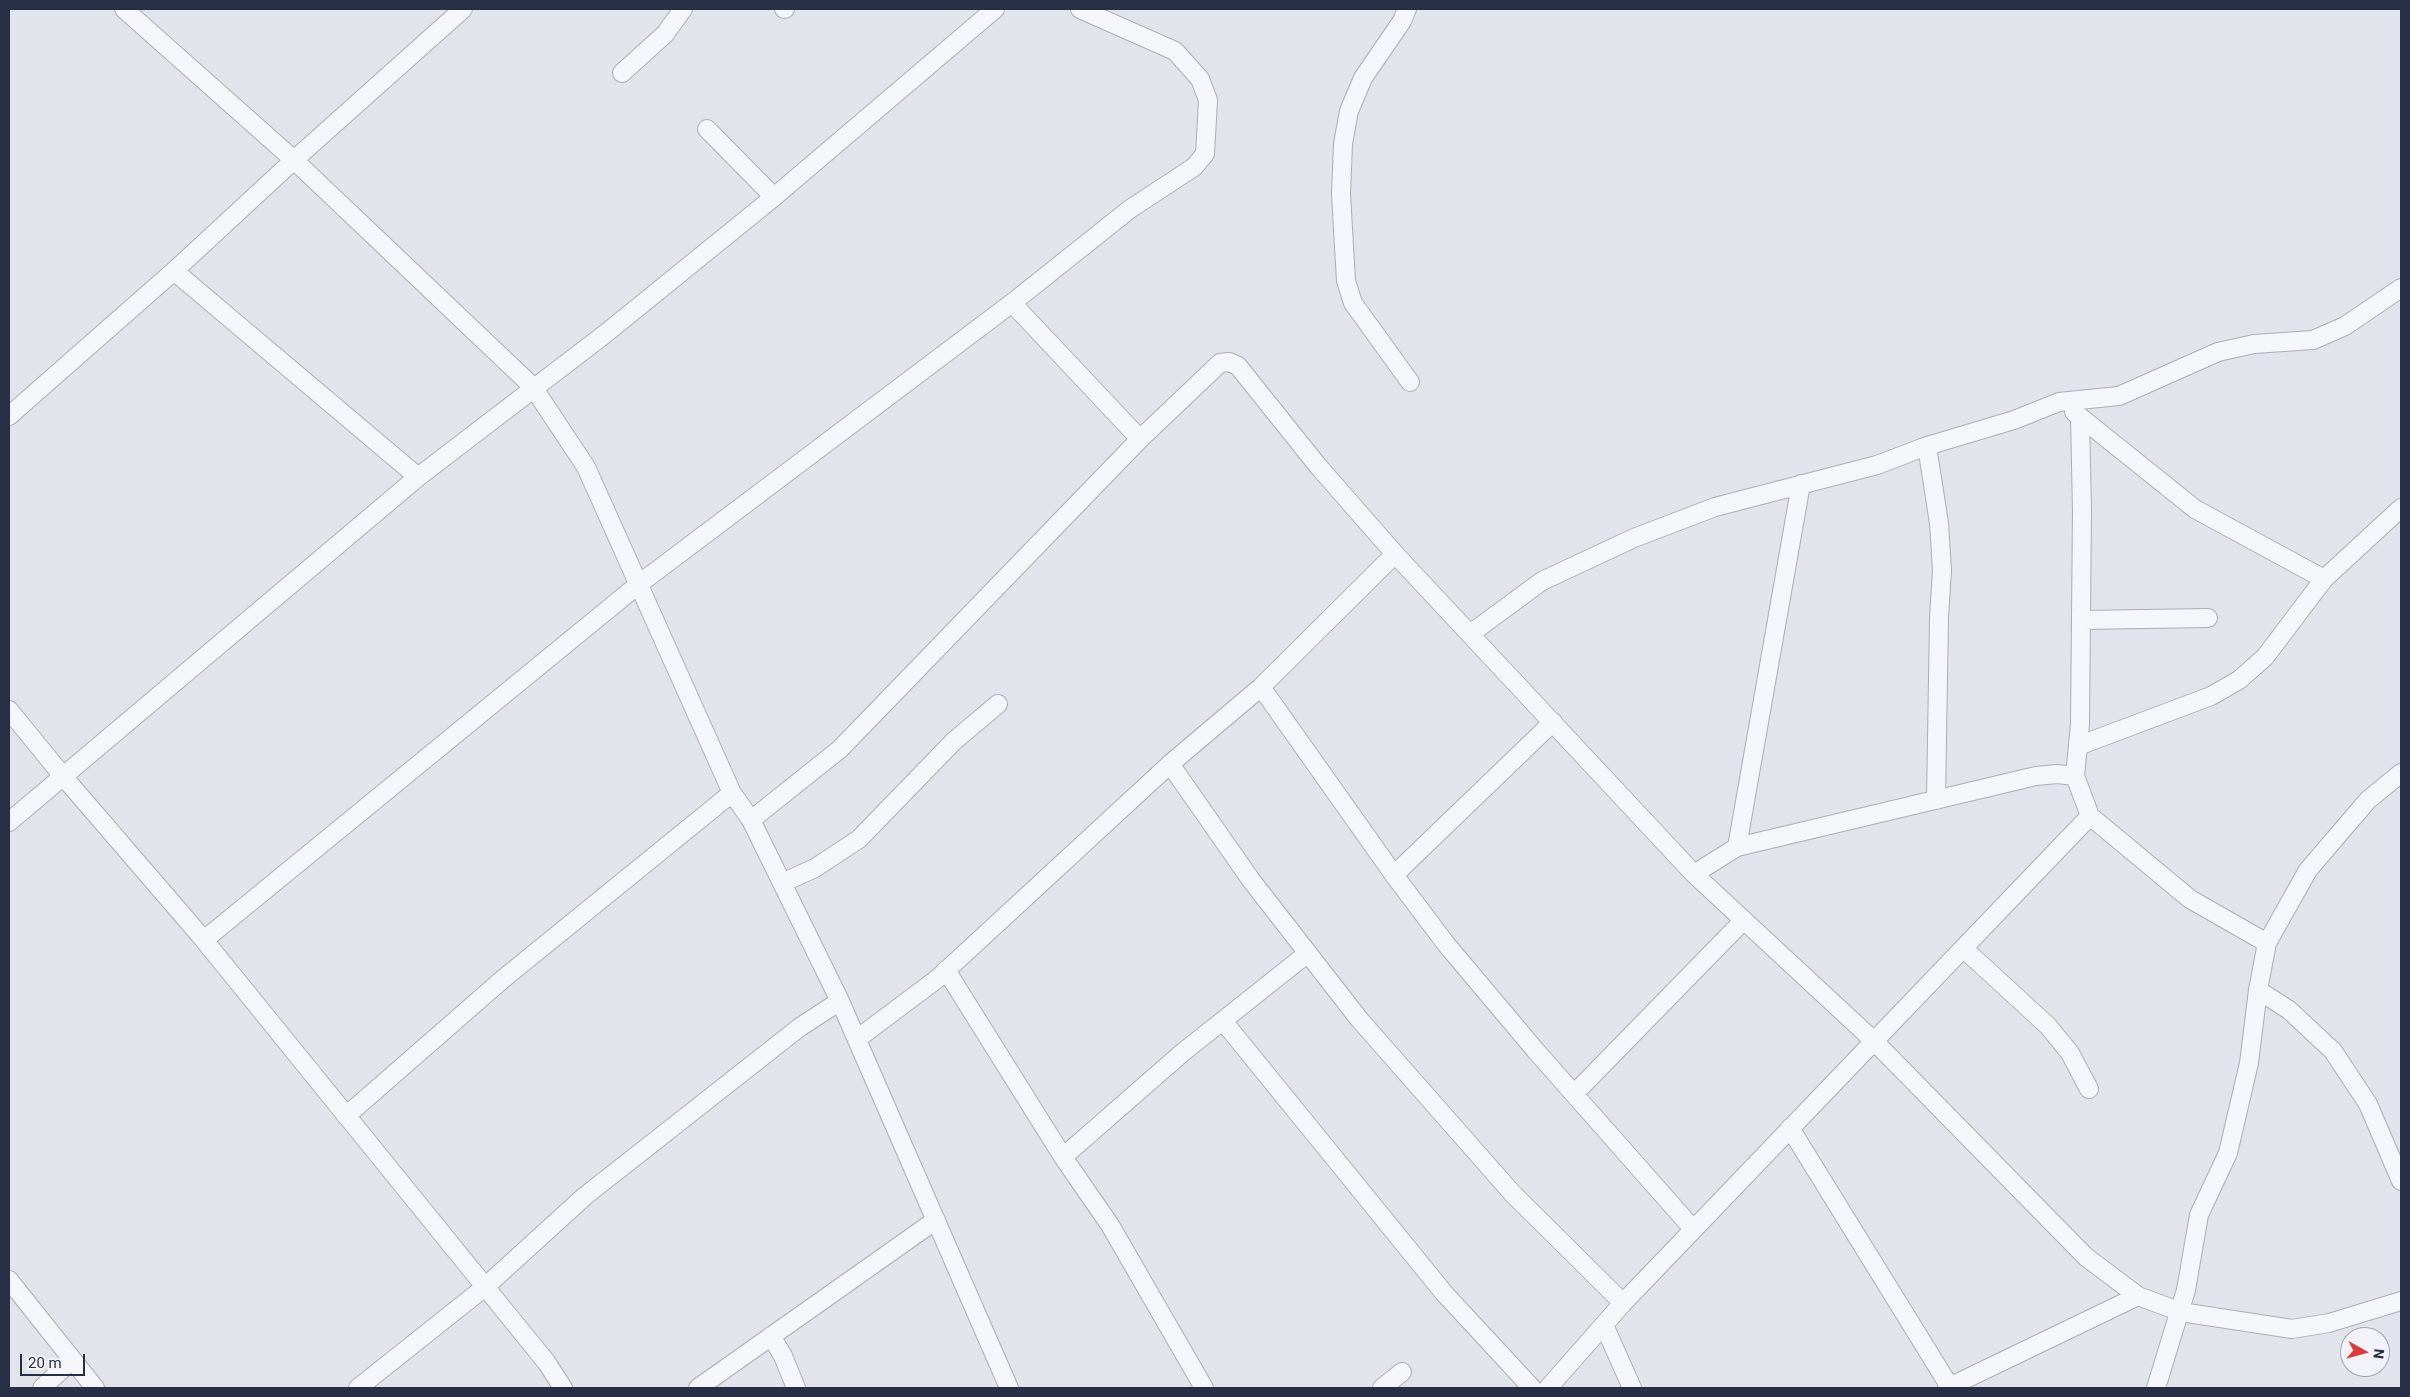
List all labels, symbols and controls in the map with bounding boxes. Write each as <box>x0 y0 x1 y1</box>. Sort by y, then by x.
north arrow <box>2340 1327 2390 1377</box>
scale bar <box>22 1344 88 1376</box>
text: N <box>2370 1348 2387 1360</box>
text: 20 m <box>28 1354 62 1372</box>

